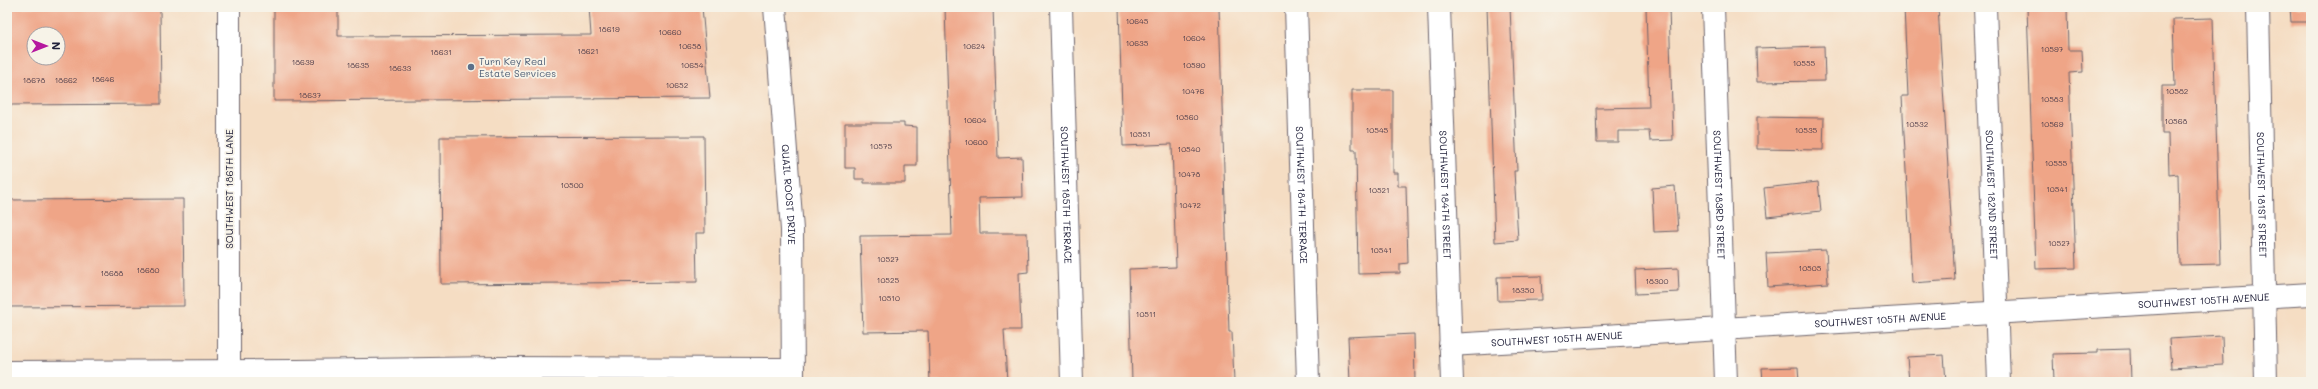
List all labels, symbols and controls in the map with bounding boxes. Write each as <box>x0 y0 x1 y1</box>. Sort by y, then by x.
house number: 10645 <box>1126 16 1149 26</box>
house number: 18619 <box>598 24 620 34</box>
north arrow <box>26 26 66 66</box>
house number: 10660 <box>658 27 682 37</box>
house number: 10604 <box>1183 33 1206 43</box>
house number: 10635 <box>1126 38 1149 48</box>
house number: 10658 <box>679 41 702 51</box>
house number: 10624 <box>963 41 986 51</box>
text: N <box>49 42 64 50</box>
house number: 10597 <box>2041 44 2064 54</box>
house number: 18621 <box>577 46 599 56</box>
house number: 18631 <box>430 47 452 57</box>
place label: Turn Key Real Estate Services <box>479 54 556 80</box>
house number: 18639 <box>292 57 315 67</box>
house number: 10555 <box>1793 58 1816 68</box>
house number: 18635 <box>347 60 370 70</box>
house number: 10654 <box>681 60 704 70</box>
house number: 10590 <box>1183 60 1205 70</box>
marker: Turn Key Real Estate Services <box>466 62 476 72</box>
house number: 18633 <box>389 63 412 73</box>
house number: 18646 <box>92 74 115 84</box>
house number: 18678 <box>23 75 45 85</box>
house number: 18662 <box>55 75 77 85</box>
house number: 10652 <box>666 80 688 90</box>
house number: 10476 <box>1182 86 1204 96</box>
house number: 10582 <box>2166 86 2188 96</box>
house number: 18637 <box>299 90 322 100</box>
house number: 10583 <box>2041 94 2064 104</box>
house number: 10560 <box>1176 112 1199 122</box>
house number: 10604 <box>964 115 987 125</box>
house number: 10568 <box>2165 116 2188 126</box>
house number: 10532 <box>1906 119 1928 129</box>
house number: 10569 <box>2041 119 2064 129</box>
house number: 10545 <box>1366 125 1389 135</box>
house number: 10535 <box>1795 125 1818 135</box>
street label: SOUTHWEST 185TH TERRACE <box>1057 126 1076 264</box>
street label: SOUTHWEST 184TH TERRACE <box>1293 126 1311 264</box>
street label: SOUTHWEST 186TH LANE <box>222 129 236 249</box>
house number: 10551 <box>1129 129 1151 139</box>
street label: SOUTHWEST 184TH STREET <box>1436 130 1455 260</box>
street label: SOUTHWEST 183RD STREET <box>1710 130 1729 260</box>
street label: SOUTHWEST 182ND STREET <box>1983 130 2001 261</box>
street label: SOUTHWEST 181ST STREET <box>2254 132 2270 259</box>
house number: 10600 <box>964 137 988 147</box>
house number: 10575 <box>870 141 892 151</box>
street label: QUAIL ROOST DRIVE <box>778 144 799 245</box>
house number: 10540 <box>1178 144 1200 154</box>
house number: 10555 <box>2045 158 2068 168</box>
house number: 10478 <box>1178 169 1200 179</box>
house number: 10500 <box>560 180 584 190</box>
house number: 10541 <box>2046 184 2068 194</box>
house number: 10521 <box>1368 185 1390 195</box>
house number: 10472 <box>1179 200 1201 210</box>
house number: 10527 <box>2048 238 2071 248</box>
house number: 10541 <box>1370 245 1392 255</box>
house number: 10527 <box>877 254 900 264</box>
house number: 10505 <box>1799 263 1822 273</box>
house number: 18680 <box>136 265 160 275</box>
house number: 18688 <box>101 268 124 278</box>
house number: 10525 <box>877 275 899 285</box>
house number: 18300 <box>1646 276 1669 286</box>
house number: 18350 <box>1512 285 1534 295</box>
street label: SOUTHWEST 105TH AVENUE <box>2138 289 2270 311</box>
house number: 10510 <box>878 293 900 303</box>
house number: 10511 <box>1136 309 1156 319</box>
street label: SOUTHWEST 105TH AVENUE <box>1814 309 1947 330</box>
street label: SOUTHWEST 105TH AVENUE <box>1491 328 1623 350</box>

